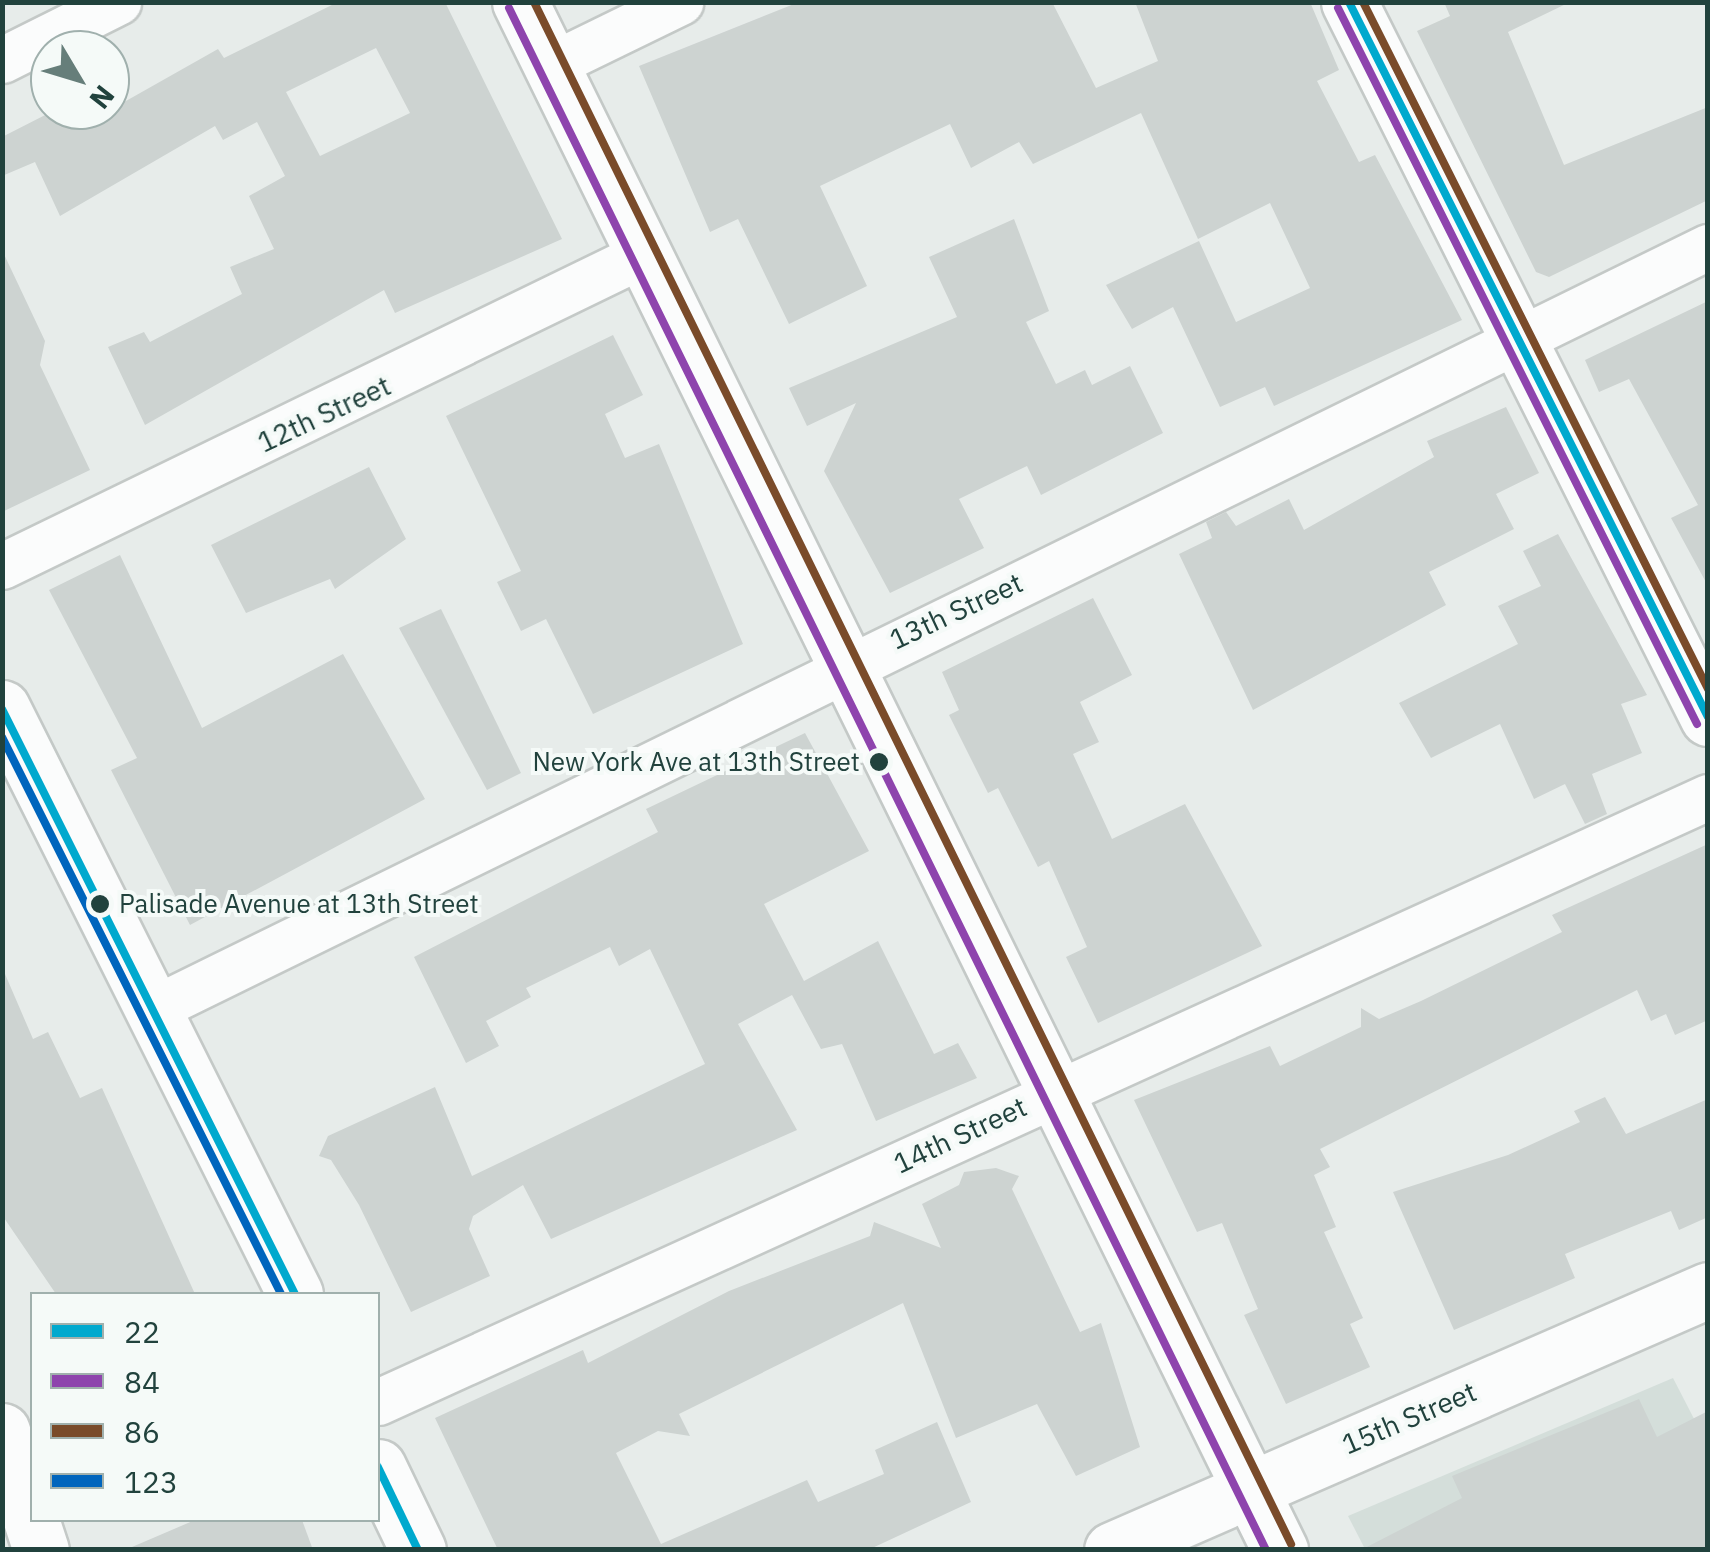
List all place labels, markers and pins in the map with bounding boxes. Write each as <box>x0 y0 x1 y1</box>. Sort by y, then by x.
place label: New York Ave at 13th Street <box>532 746 860 778</box>
marker: New York Ave at 13th Street <box>869 752 889 772</box>
place label: Palisade Avenue at 13th Street <box>119 888 479 920</box>
marker: Palisade Avenue at 13th Street <box>90 894 110 914</box>

